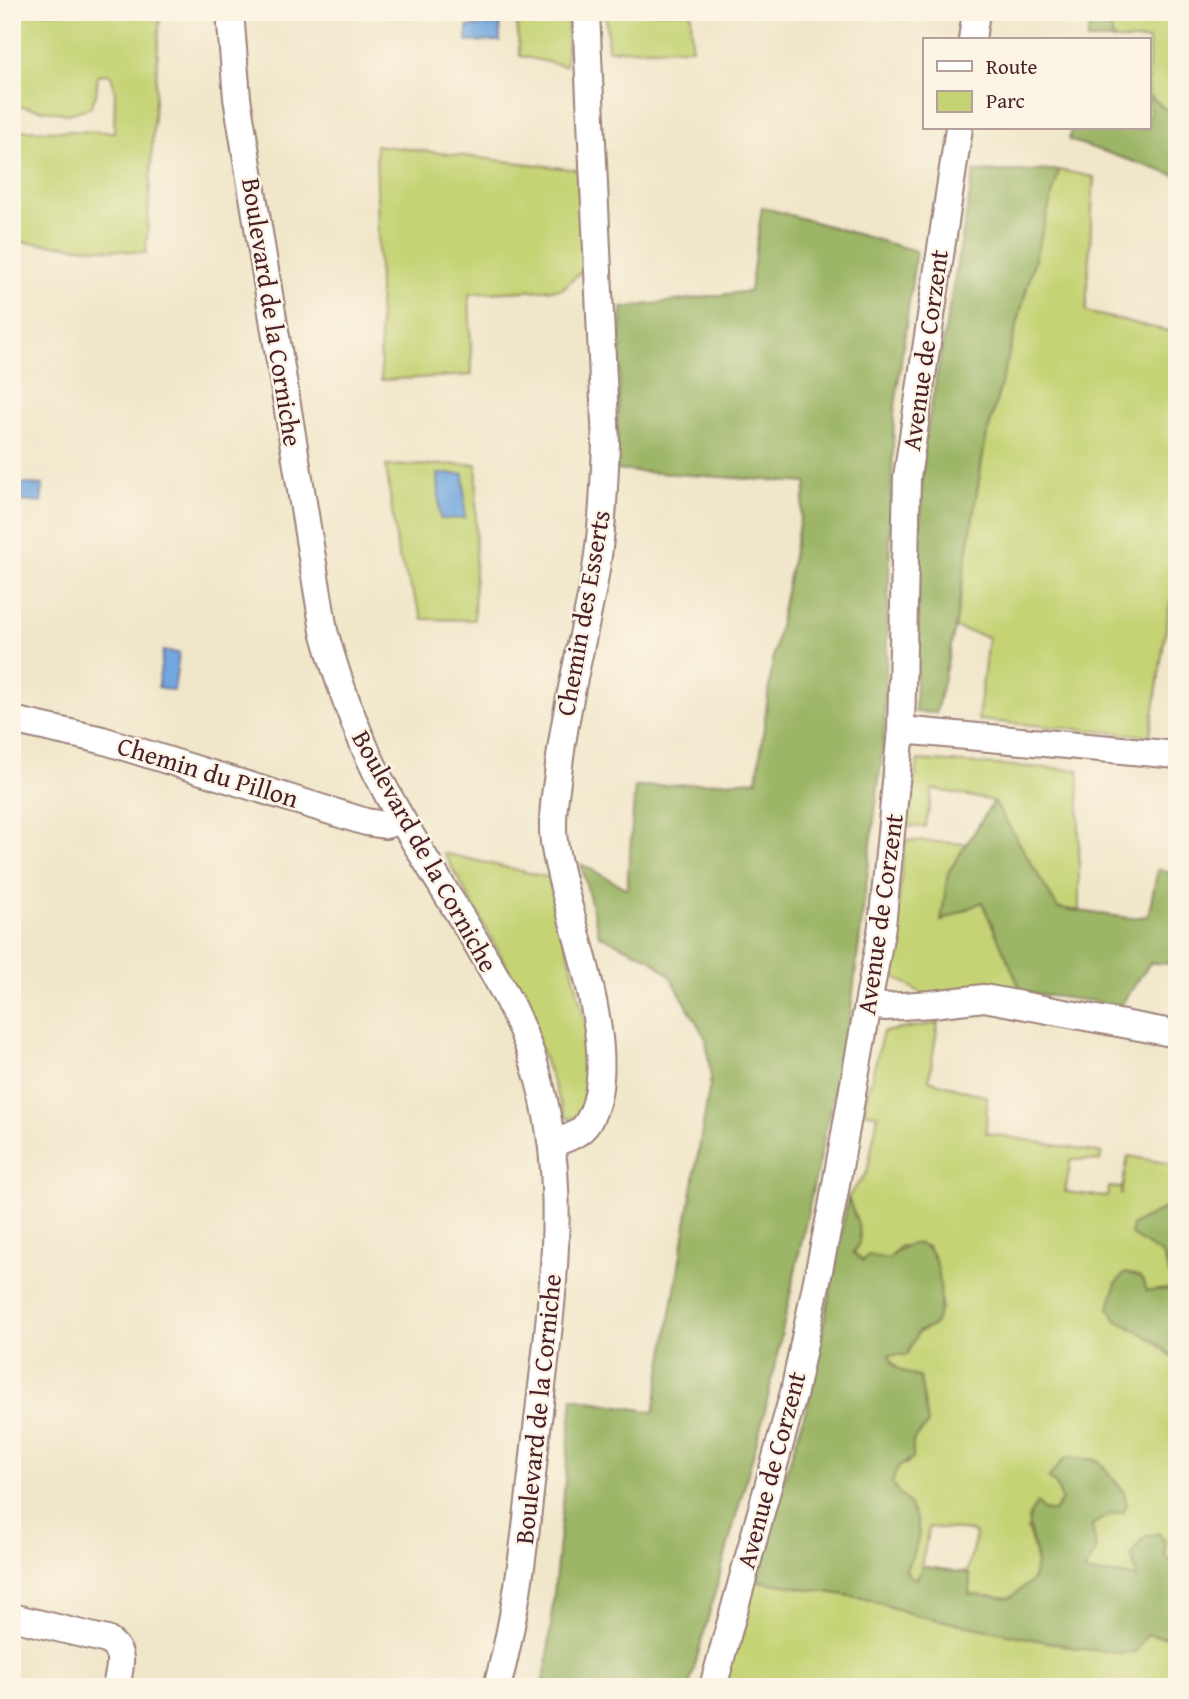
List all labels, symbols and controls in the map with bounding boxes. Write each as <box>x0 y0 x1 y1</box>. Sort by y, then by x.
legend <box>923 38 1150 130</box>
text: Route <box>986 51 1038 82</box>
text: Parc <box>986 85 1025 116</box>
street label: Boulevard de la Corniche <box>232 175 313 449</box>
street label: Avenue de Corzent <box>891 247 958 453</box>
street label: Chemin des Esserts <box>545 507 620 719</box>
street label: Boulevard de la Corniche <box>343 723 508 979</box>
street label: Chemin du Pillon <box>113 726 304 818</box>
street label: Avenue de Corzent <box>846 811 913 1017</box>
street label: Boulevard de la Corniche <box>504 1272 571 1546</box>
street label: Avenue de Corzent <box>725 1367 816 1573</box>

